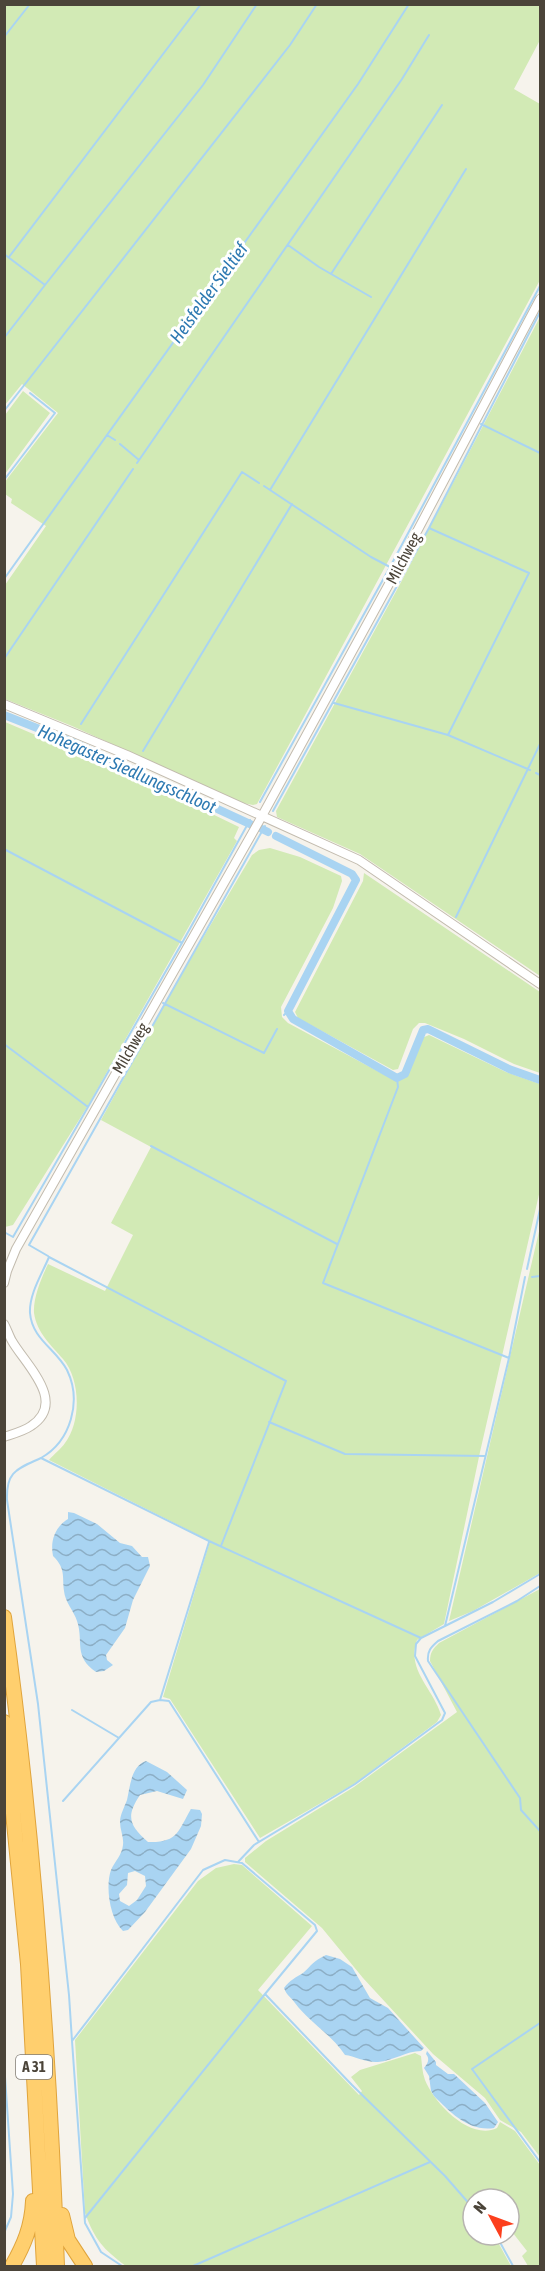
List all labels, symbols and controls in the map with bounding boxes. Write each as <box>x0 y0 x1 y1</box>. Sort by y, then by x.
water label: Heisfelder Sieltief <box>165 238 252 347</box>
street label: Milchweg <box>382 529 425 587</box>
water label: Hohegaster Siedlungsschloot <box>35 720 220 818</box>
street label: Milchweg <box>108 1019 153 1077</box>
road number: A 31 <box>16 2055 52 2079</box>
north arrow <box>461 2187 521 2247</box>
text: N <box>470 2198 490 2217</box>

